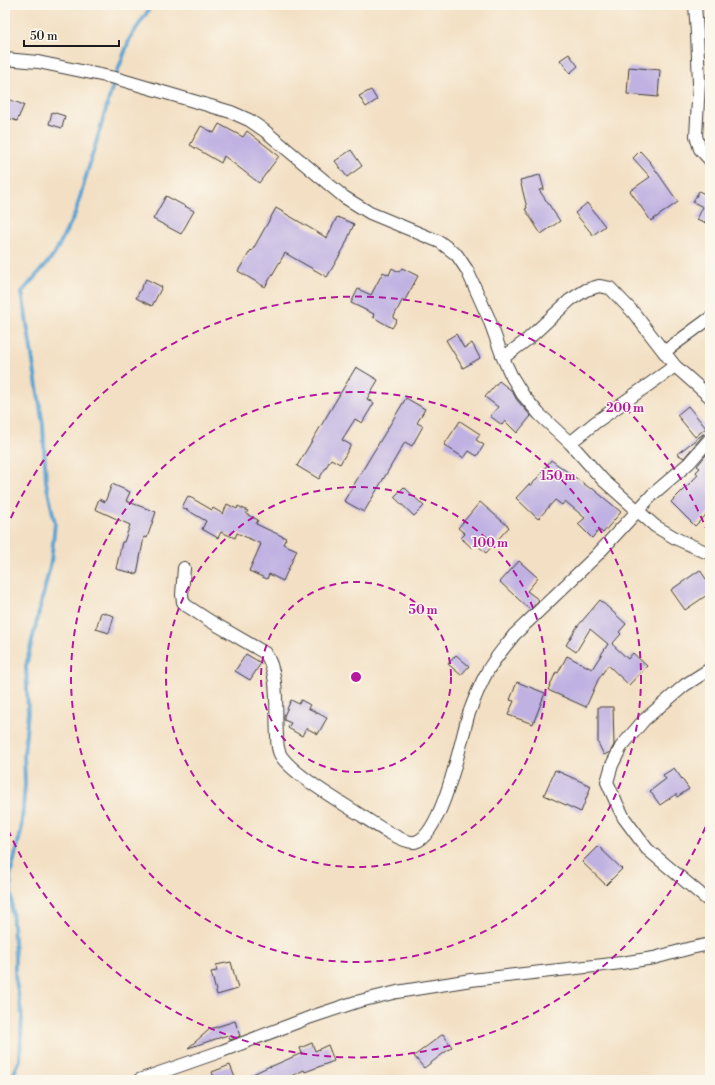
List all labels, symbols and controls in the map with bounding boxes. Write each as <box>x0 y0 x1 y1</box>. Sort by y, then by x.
scale bar <box>24 22 119 48</box>
text: 50 m <box>30 29 58 44</box>
text: 200 m <box>606 401 644 416</box>
text: 150 m <box>541 469 575 484</box>
text: 100 m <box>472 536 508 551</box>
text: 50 m <box>408 603 438 618</box>
centre of rings <box>349 670 363 684</box>

